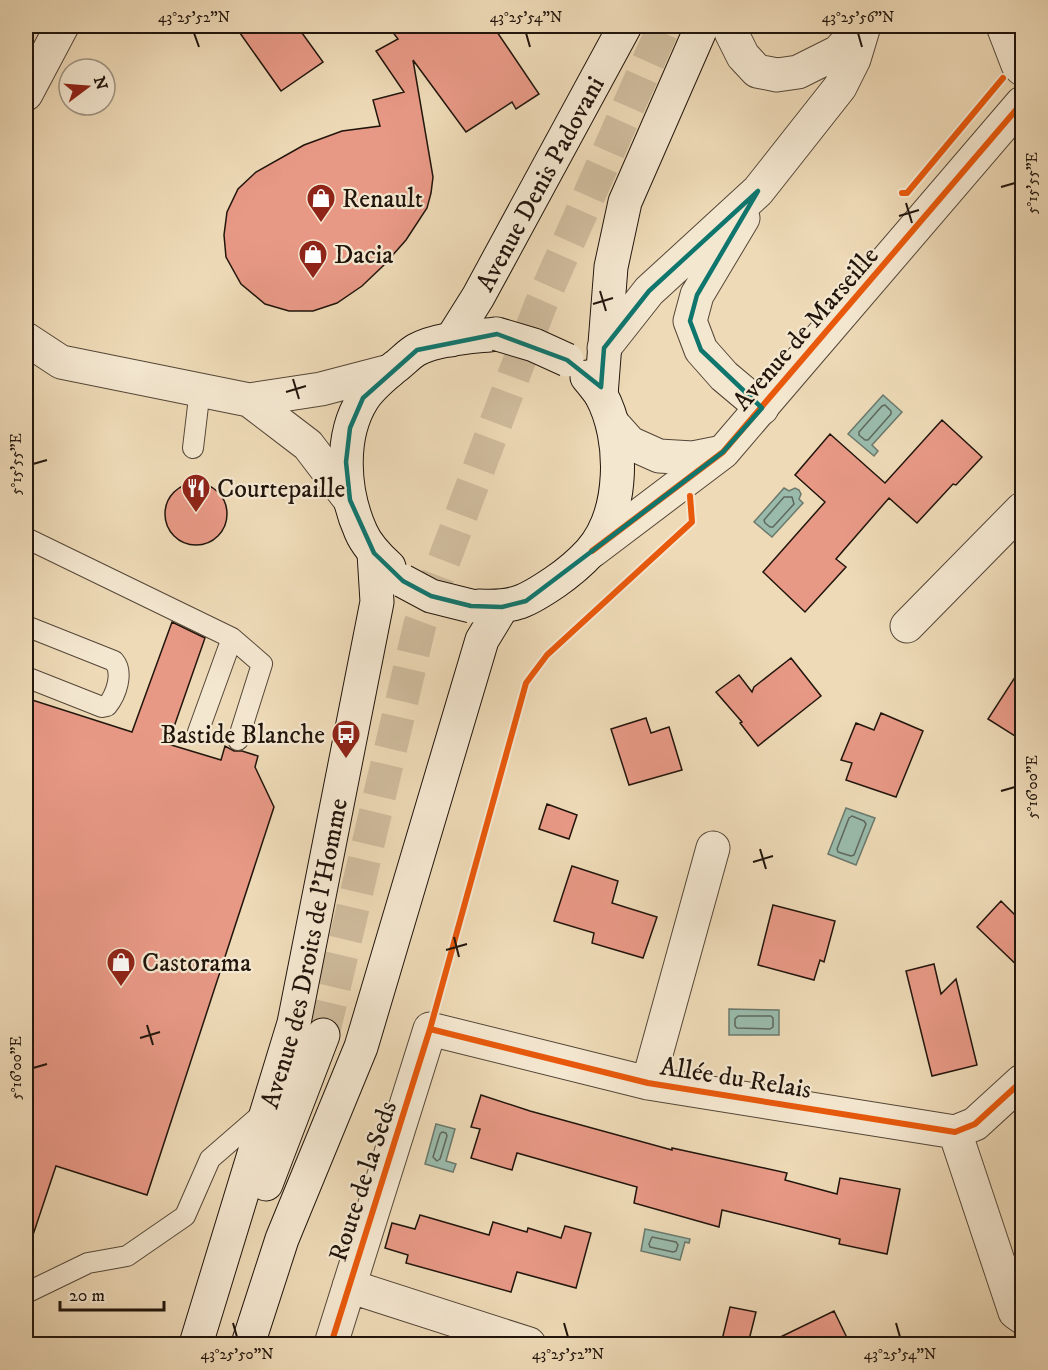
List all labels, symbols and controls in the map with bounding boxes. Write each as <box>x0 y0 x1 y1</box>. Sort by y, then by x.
text: 43°25'52"N <box>158 8 230 27</box>
text: 43°25'54"N <box>490 8 562 27</box>
text: 43°25'56"N <box>822 8 894 27</box>
north arrow <box>57 57 117 117</box>
street label: Avenue Denis Padovani <box>469 71 613 297</box>
text: N <box>89 74 112 92</box>
text: 5°15'55"E <box>1023 152 1042 214</box>
shop icon: Renault <box>305 182 337 224</box>
place label: Renault <box>342 183 423 216</box>
shop icon: Dacia <box>297 238 329 280</box>
place label: Dacia <box>334 239 393 272</box>
street label: Avenue de Marseille <box>726 240 886 418</box>
text: 5°15'55"E <box>7 433 26 495</box>
restaurant icon: Courtepaille <box>180 472 212 514</box>
place label: Courtepaille <box>217 473 345 506</box>
bus stop icon: Bastide Blanche <box>330 718 362 760</box>
place label: Bastide Blanche <box>160 719 325 752</box>
text: 5°16'00"E <box>1023 755 1042 819</box>
street label: Avenue des Droits de l'Homme <box>254 795 356 1113</box>
shop icon: Castorama <box>105 946 137 988</box>
place label: Castorama <box>142 947 251 980</box>
text: 5°16'00"E <box>7 1036 26 1100</box>
street label: Allée du Relais <box>658 1050 814 1107</box>
street label: Route de la Seds <box>322 1097 405 1266</box>
scale bar <box>60 1274 164 1312</box>
text: 20 m <box>69 1285 105 1307</box>
text: 43°25'50"N <box>201 1345 273 1364</box>
text: 43°25'52"N <box>532 1345 604 1364</box>
text: 43°25'54"N <box>864 1345 936 1364</box>

